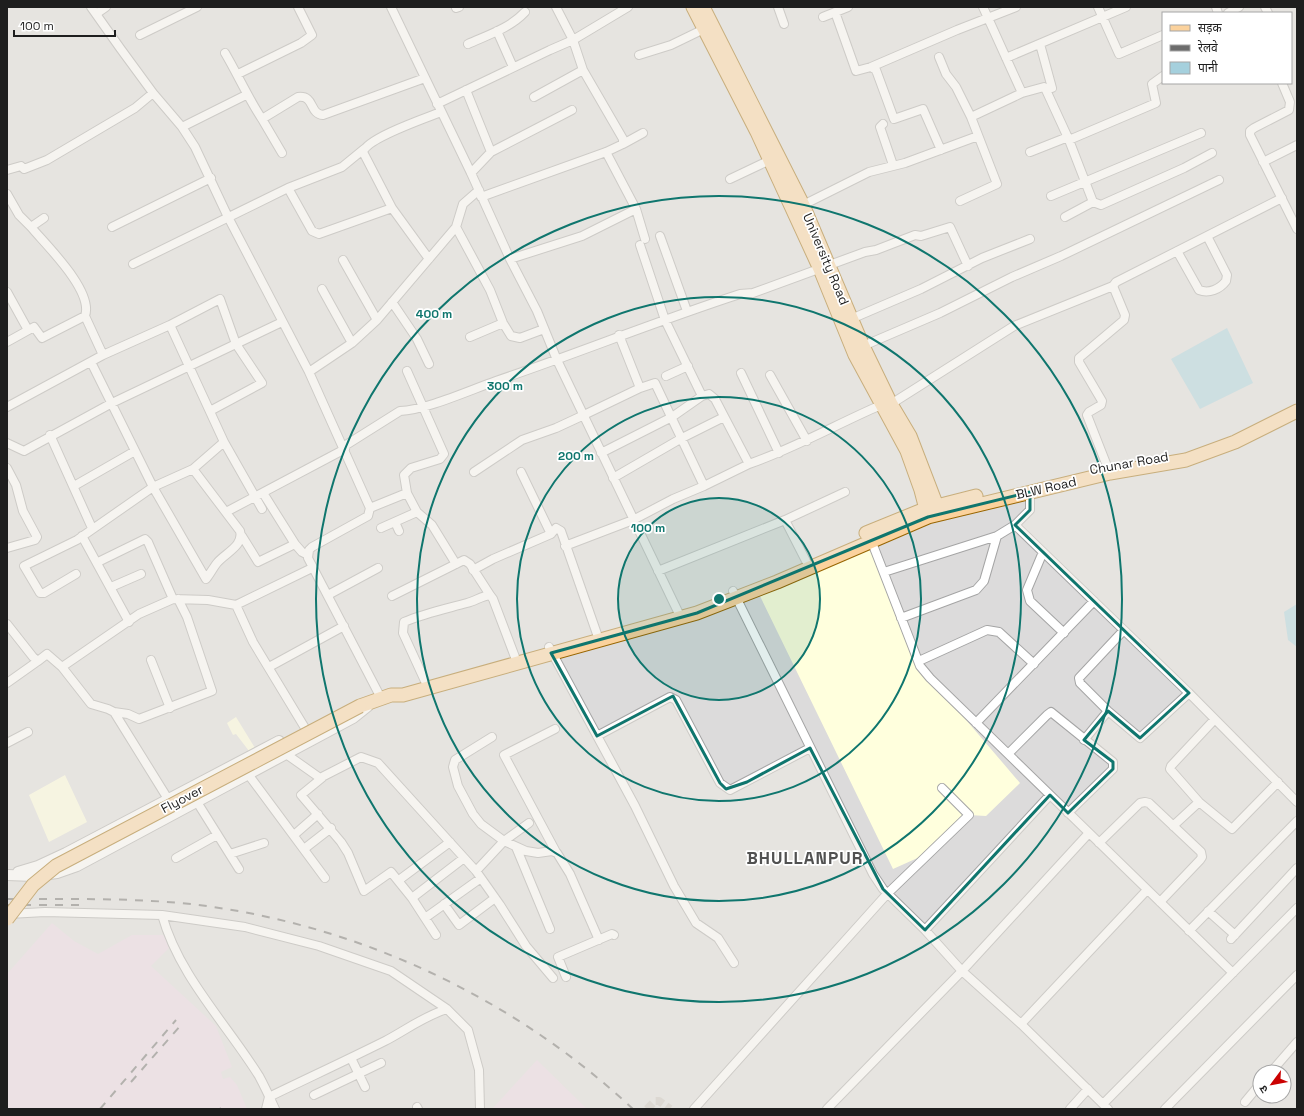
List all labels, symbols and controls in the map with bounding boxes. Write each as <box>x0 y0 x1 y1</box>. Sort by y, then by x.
scale bar <box>14 12 115 38</box>
legend <box>1162 12 1292 84</box>
text: 100 m <box>20 18 54 34</box>
text: सड़क <box>1198 20 1223 36</box>
text: रेलवे <box>1198 40 1218 56</box>
text: पानी <box>1198 60 1219 76</box>
street label: University Road <box>799 210 853 308</box>
text: 400 m <box>416 306 452 322</box>
text: 300 m <box>487 378 523 394</box>
text: 200 m <box>558 448 594 464</box>
street label: Chunar Road <box>1088 448 1170 478</box>
street label: BLW Road <box>1014 473 1078 503</box>
text: 100 m <box>631 520 665 536</box>
centre of rings <box>712 592 726 606</box>
street label: Flyover <box>158 781 206 817</box>
district label: BHULLANPUR <box>747 847 863 869</box>
north arrow <box>1252 1064 1292 1104</box>
text: उ <box>1256 1082 1271 1096</box>

